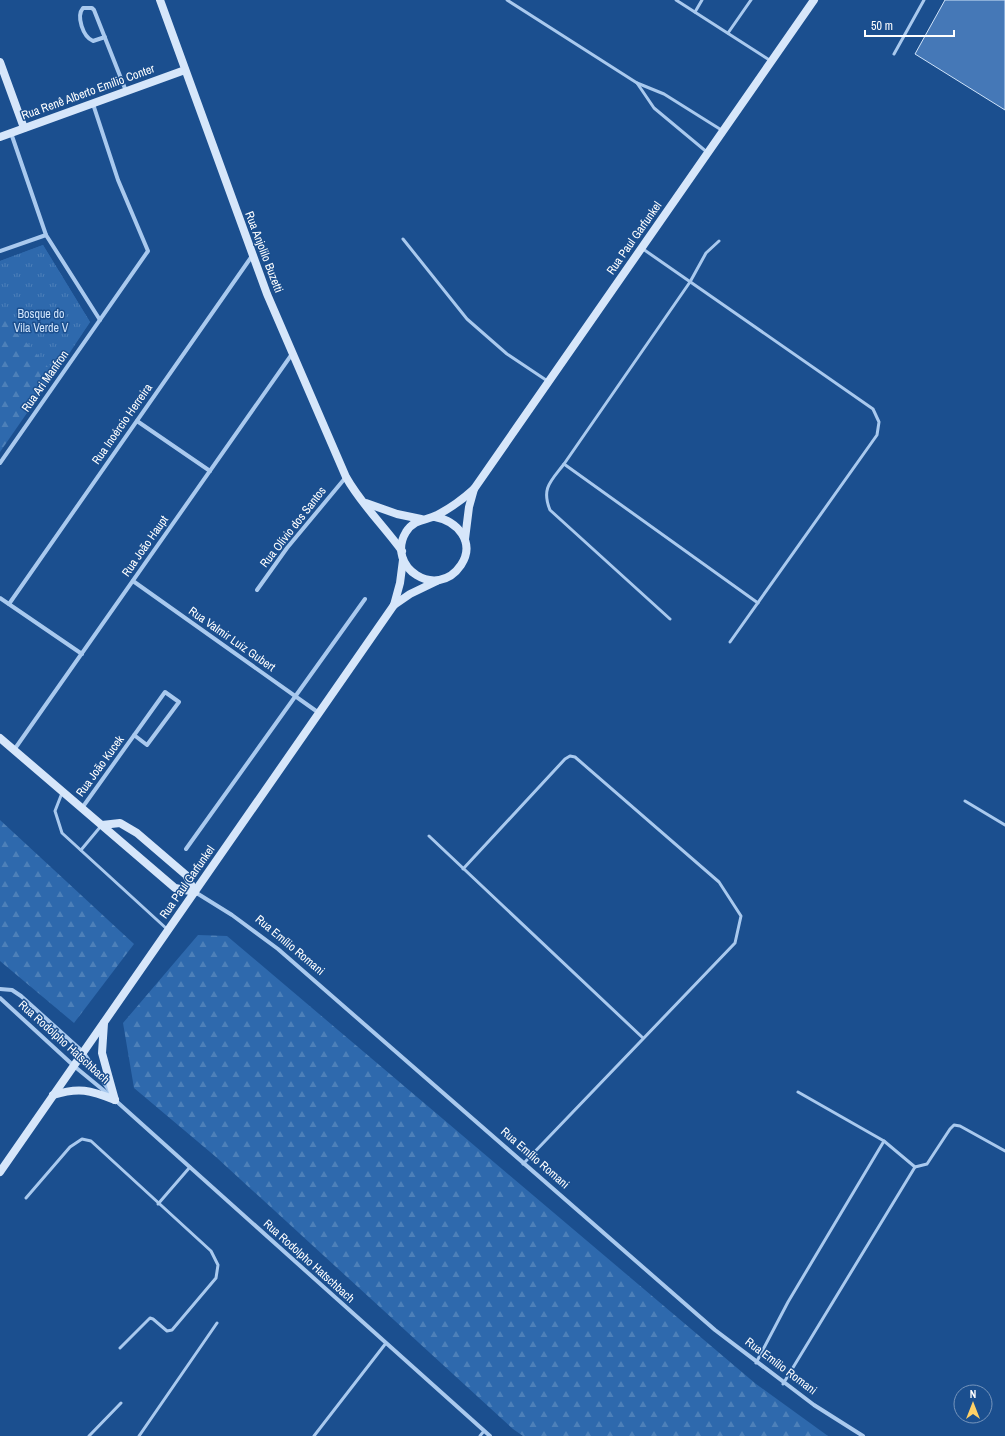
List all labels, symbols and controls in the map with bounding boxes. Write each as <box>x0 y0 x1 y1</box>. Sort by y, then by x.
scale bar <box>865 12 954 38</box>
text: 50 m <box>871 18 893 34</box>
street label: Rua Renê Alberto Emílio Conter <box>19 60 157 124</box>
street label: Rua Paul Garfunkel <box>603 198 665 278</box>
street label: Rua Anjolilo Buzetti <box>241 209 287 295</box>
park label: Bosque do Vila Verde V <box>14 306 69 336</box>
street label: Rua Ari Manfron <box>18 347 72 415</box>
street label: Rua Inoércio Herreira <box>88 380 156 468</box>
street label: Rua Olívio dos Santos <box>256 483 330 571</box>
street label: Rua João Haupt <box>118 512 172 580</box>
street label: Rua Valmir Luiz Gubert <box>185 603 279 675</box>
street label: Rua João Kucek <box>72 732 128 800</box>
street label: Rua Paul Garfunkel <box>156 842 218 922</box>
street label: Rua Emílio Romani <box>252 911 328 979</box>
street label: Rua Rodolpho Hatschbach <box>15 997 113 1087</box>
street label: Rua Emílio Romani <box>497 1124 573 1192</box>
street label: Rua Rodolpho Hatschbach <box>260 1216 358 1306</box>
street label: Rua Emílio Romani <box>742 1334 820 1398</box>
north arrow <box>953 1384 993 1424</box>
text: N <box>970 1387 976 1401</box>

